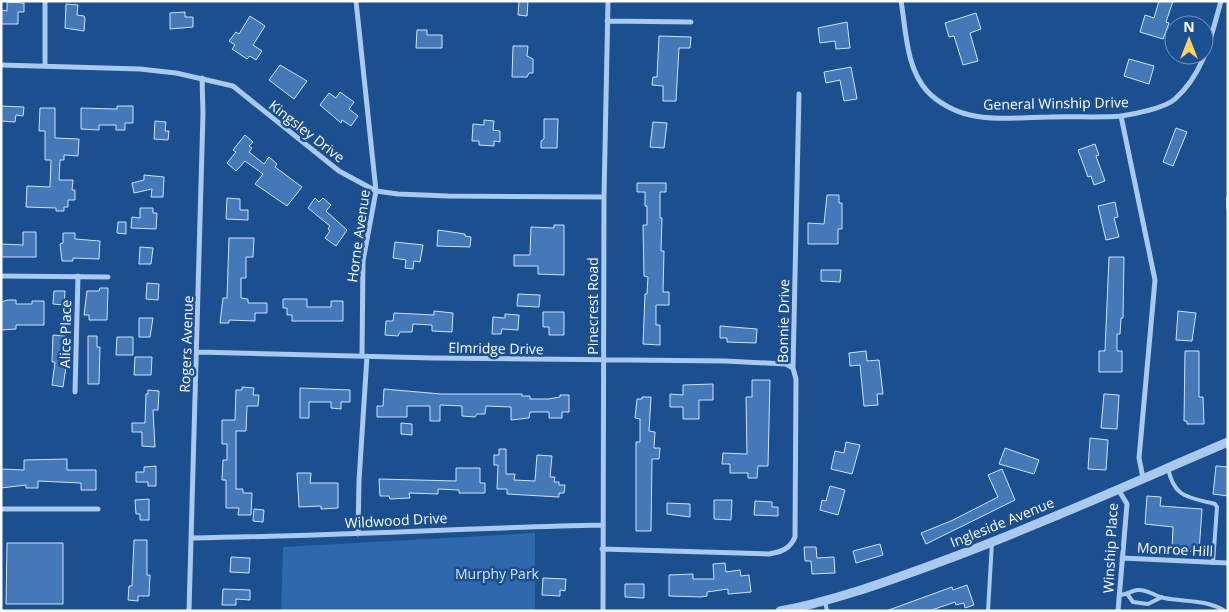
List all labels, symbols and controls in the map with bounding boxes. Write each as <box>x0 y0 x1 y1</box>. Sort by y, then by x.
north arrow <box>1164 15 1214 65</box>
text: N <box>1183 17 1195 36</box>
street label: General Winship Drive <box>983 92 1129 114</box>
street label: Kingsley Drive <box>265 95 349 167</box>
street label: Horne Avenue <box>342 188 374 284</box>
street label: Pinecrest Road <box>583 257 602 355</box>
street label: Bonnie Drive <box>773 279 793 363</box>
street label: Rogers Avenue <box>175 295 197 393</box>
street label: Alice Place <box>55 299 75 368</box>
street label: Elmridge Drive <box>448 338 544 358</box>
street label: Ingleside Avenue <box>947 492 1057 552</box>
street label: Winship Place <box>1098 502 1122 594</box>
street label: Wildwood Drive <box>344 508 448 532</box>
street label: Monroe Hill <box>1136 538 1214 560</box>
park label: Murphy Park <box>455 564 540 583</box>

